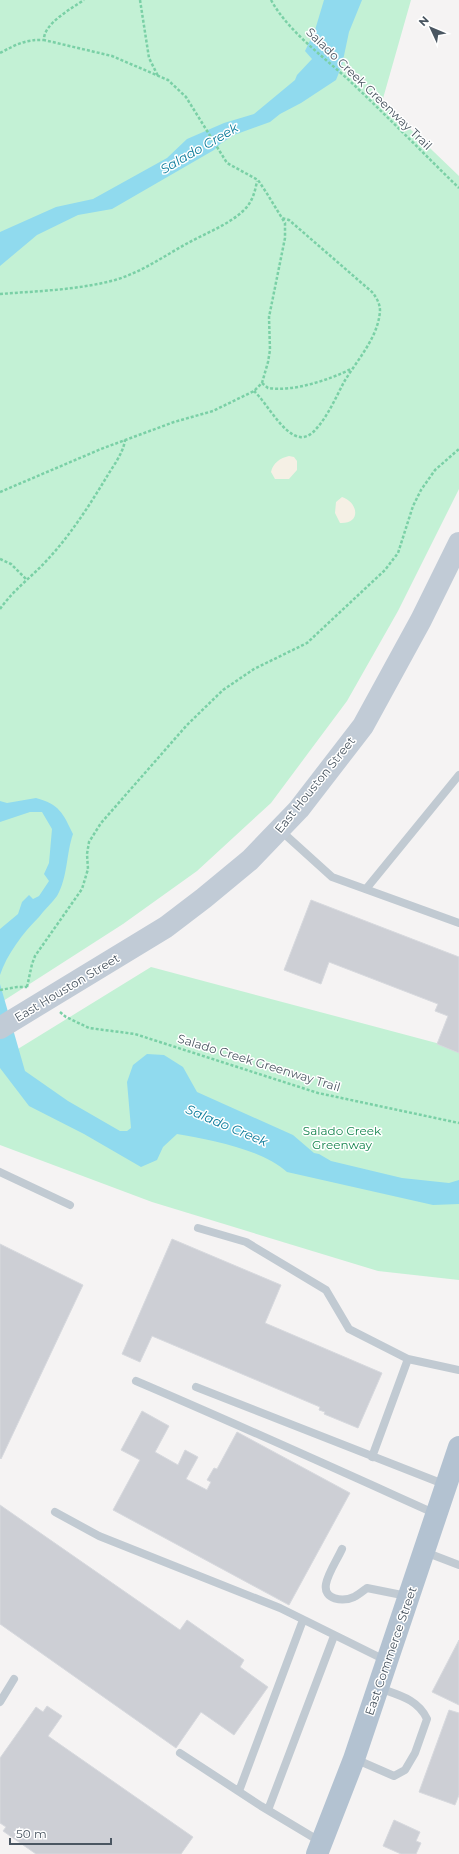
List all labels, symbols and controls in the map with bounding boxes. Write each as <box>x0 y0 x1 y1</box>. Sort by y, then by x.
north arrow <box>411 8 451 48</box>
text: N <box>416 13 432 29</box>
street label: Salado Creek Greenway Trail <box>303 24 435 153</box>
water label: Salado Creek <box>157 119 242 177</box>
street label: East Houston Street <box>271 733 358 836</box>
street label: East Houston Street <box>12 950 122 1025</box>
street label: Salado Creek Greenway Trail <box>176 1031 342 1094</box>
water label: Salado Creek <box>184 1101 271 1150</box>
park label: Salado Creek Greenway <box>303 1123 382 1152</box>
street label: East Commerce Street <box>361 1584 420 1717</box>
scale bar <box>10 1820 111 1846</box>
text: 50 m <box>16 1826 47 1841</box>

